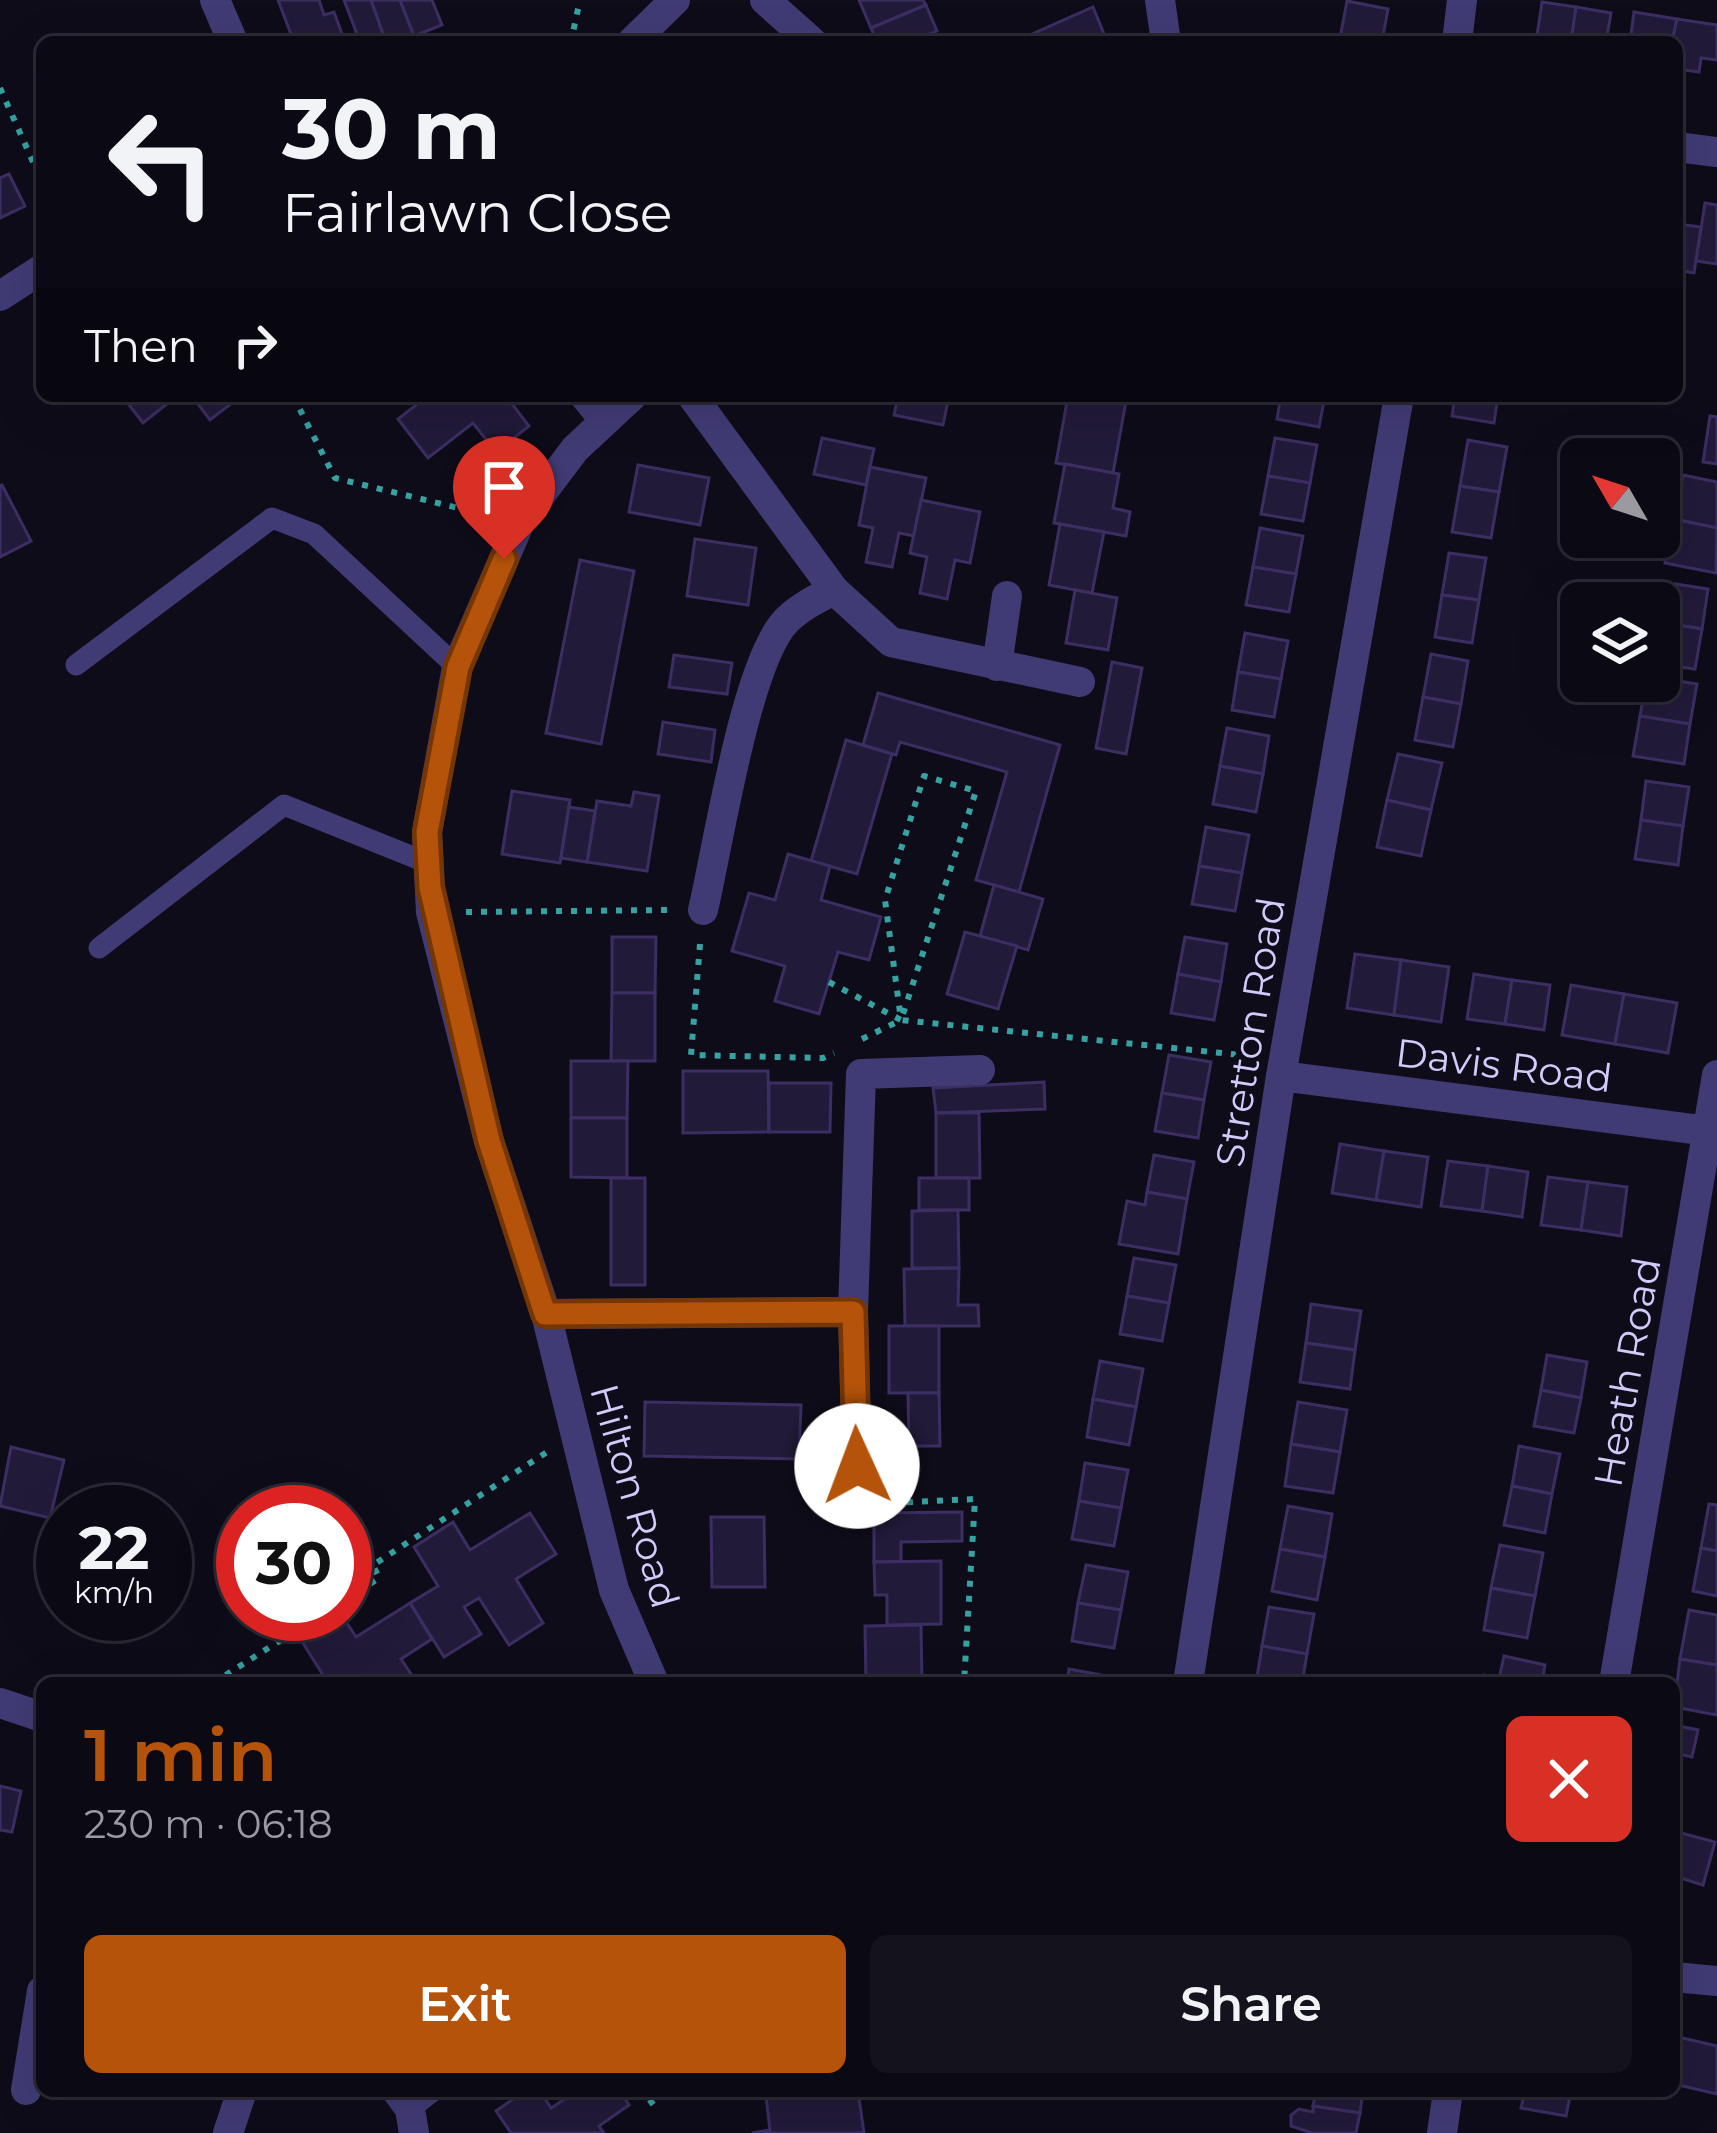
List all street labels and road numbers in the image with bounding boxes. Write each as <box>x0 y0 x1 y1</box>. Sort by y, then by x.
street label: Stretton Road <box>1205 894 1295 1170</box>
street label: Davis Road <box>1393 1028 1615 1102</box>
street label: Heath Road <box>1583 1254 1671 1490</box>
street label: Hilton Road <box>580 1379 690 1613</box>

